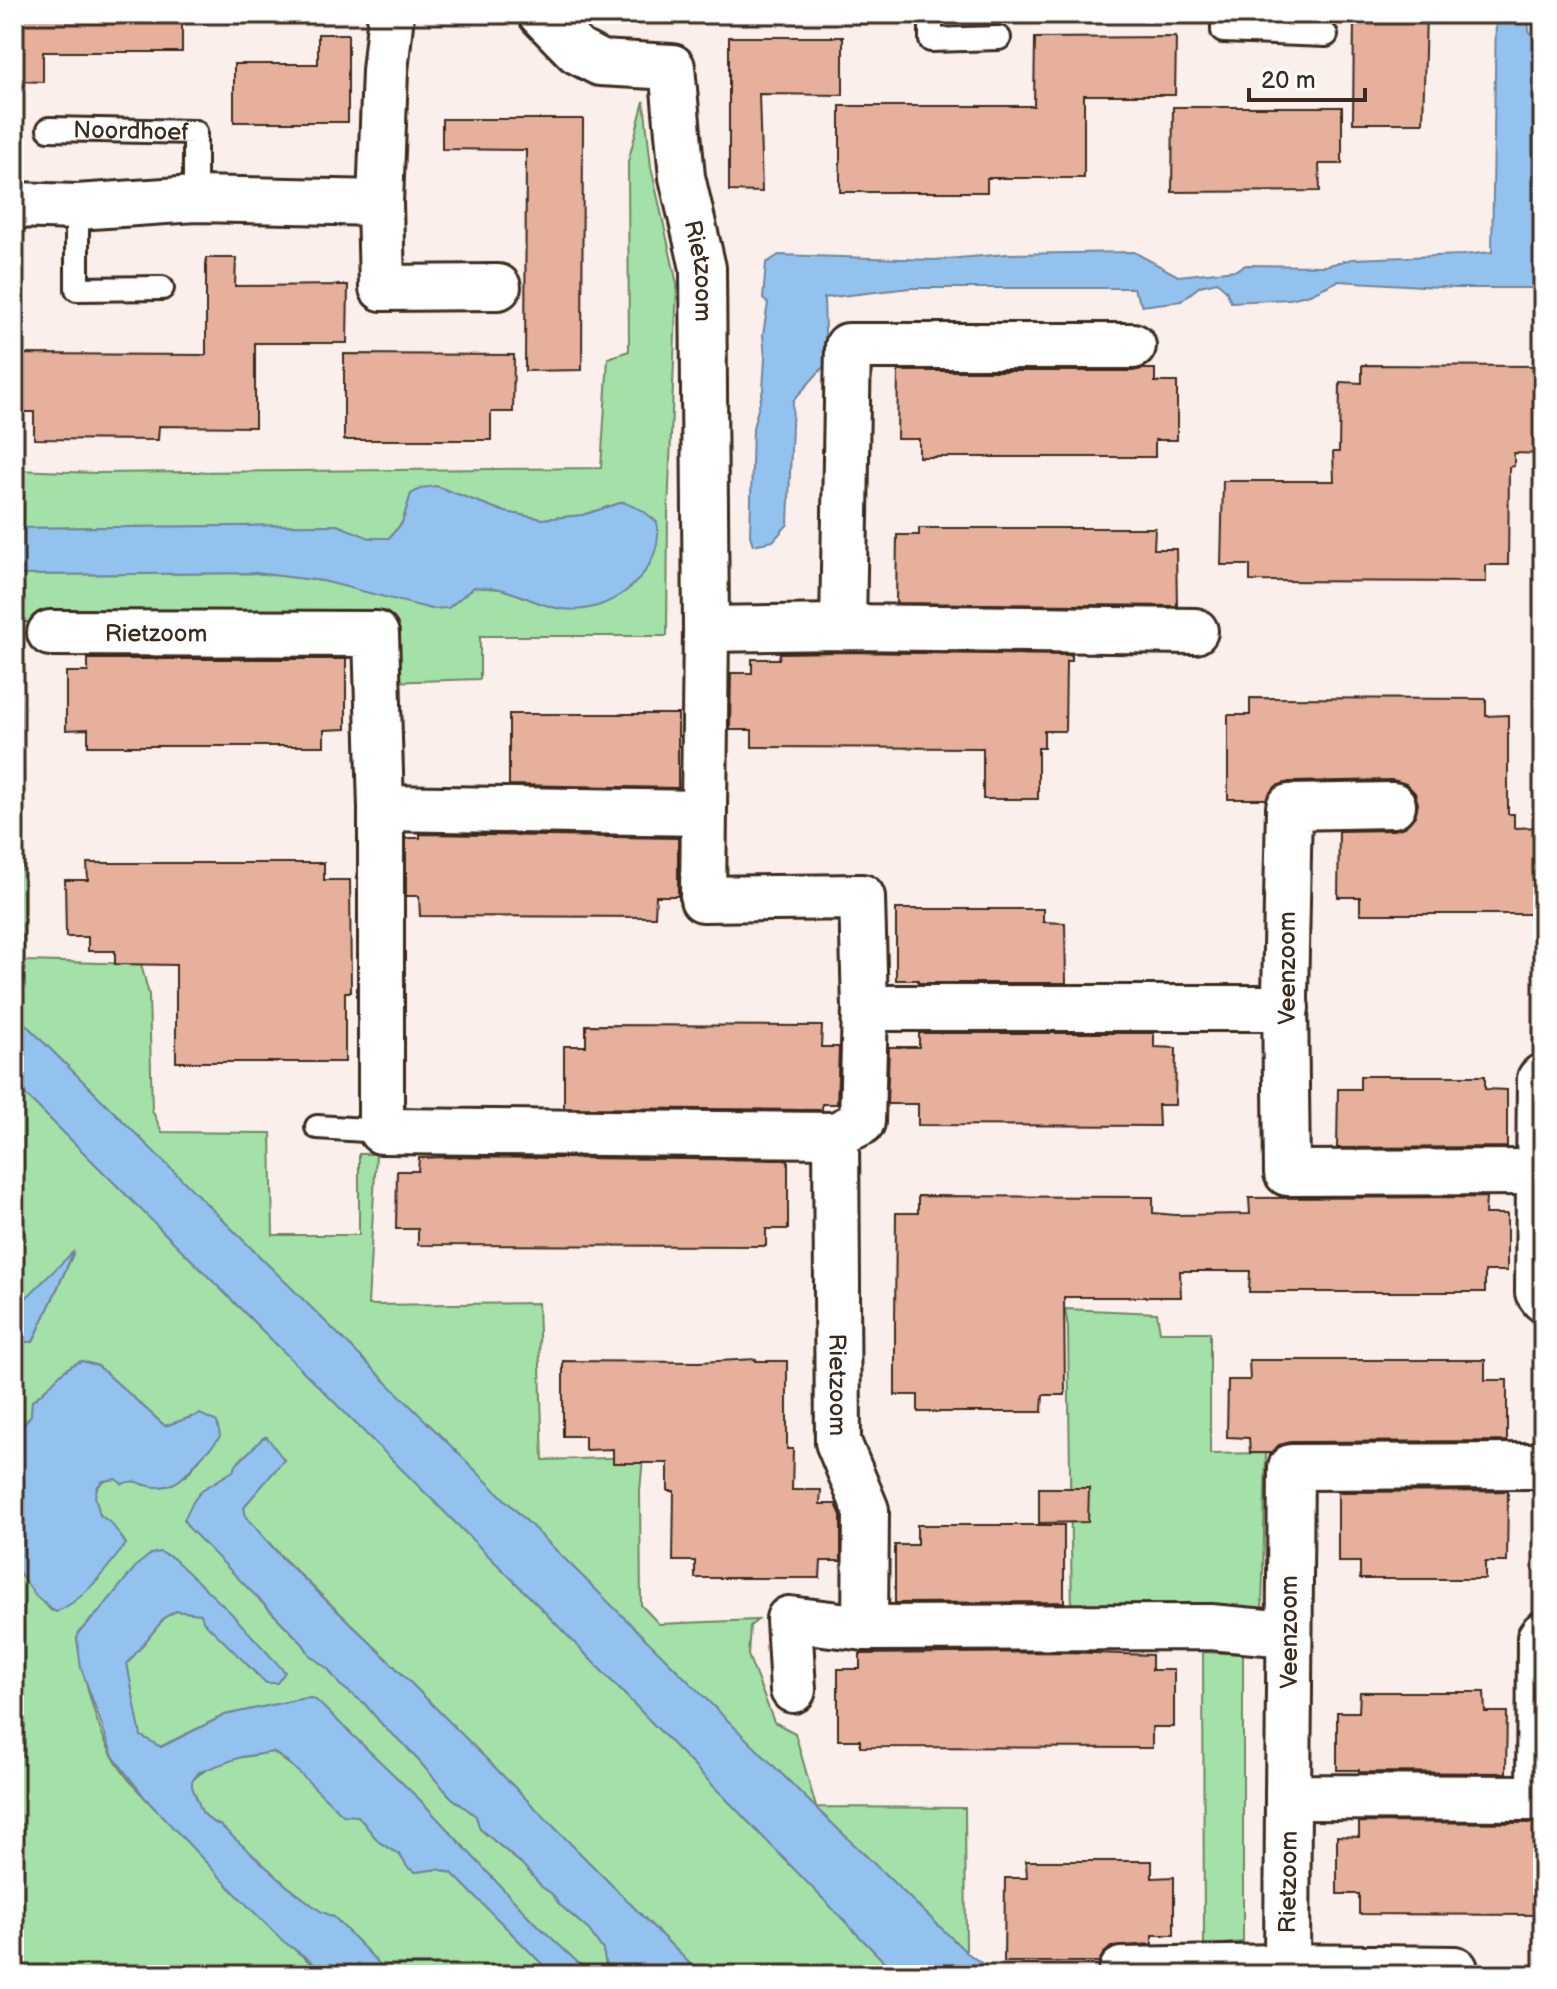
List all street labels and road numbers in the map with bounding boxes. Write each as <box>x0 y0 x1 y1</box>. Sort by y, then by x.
street label: Noordhoef <box>73 115 190 147</box>
street label: Rietzoom <box>677 217 717 322</box>
street label: Rietzoom <box>105 619 207 648</box>
street label: Veenzoom <box>1273 911 1302 1025</box>
street label: Rietzoom <box>822 1333 852 1436</box>
street label: Veenzoom <box>1275 1575 1304 1689</box>
street label: Rietzoom <box>1273 1830 1304 1934</box>

